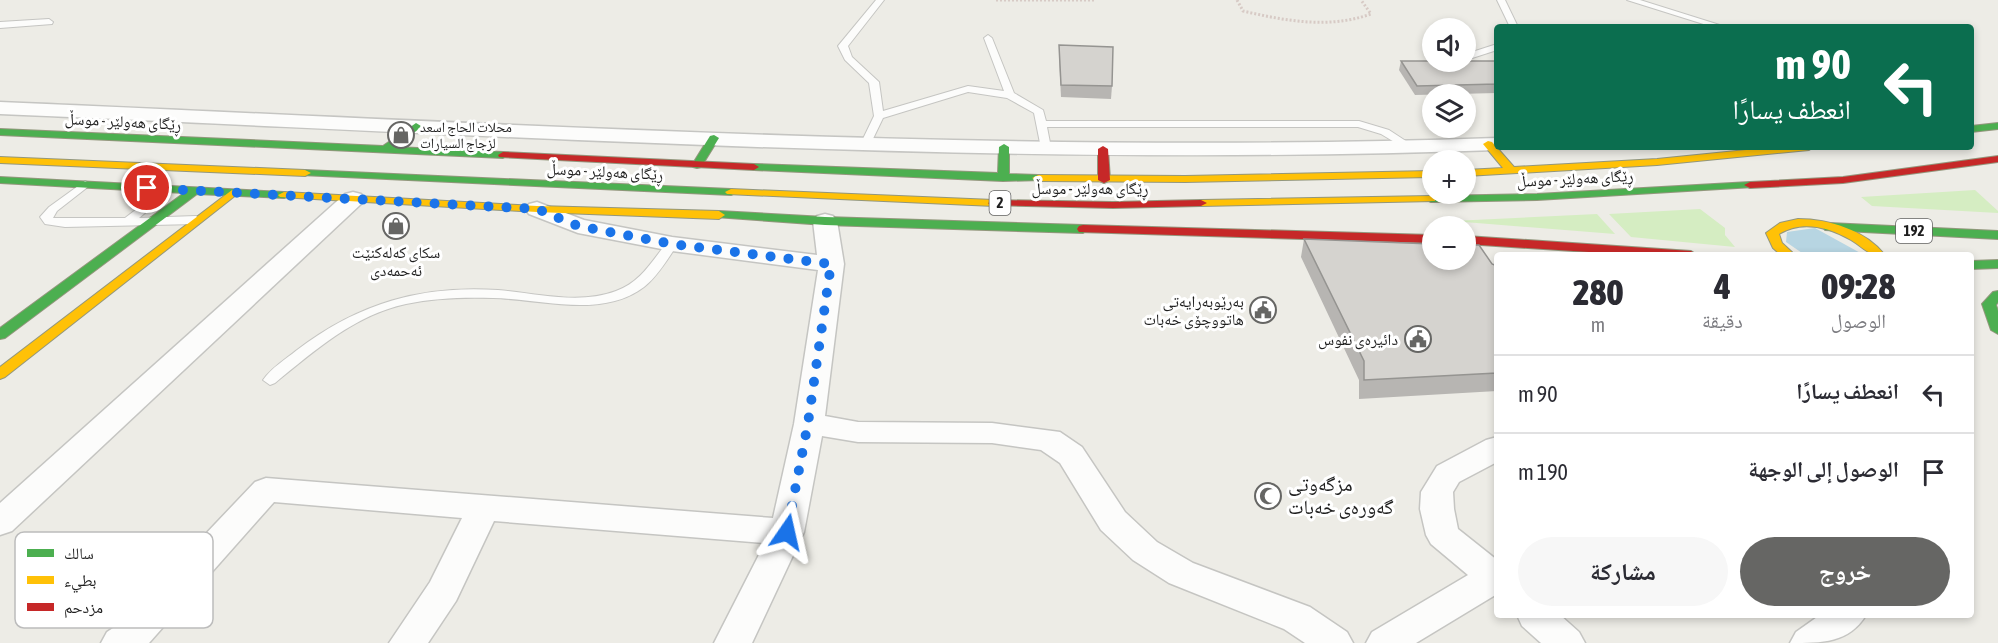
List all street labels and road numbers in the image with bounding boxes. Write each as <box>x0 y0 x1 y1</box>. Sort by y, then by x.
street label: ڕێگای هەولێر - موسڵ <box>64 108 182 137</box>
street label: ڕێگای هەولێر - موسڵ <box>546 158 664 187</box>
street label: ڕێگای هەولێر - موسڵ <box>1516 165 1634 194</box>
street label: ڕێگای هەولێر - موسڵ <box>1032 178 1148 201</box>
road number: 2 <box>990 191 1010 215</box>
road number: 192 <box>1896 219 1932 243</box>

